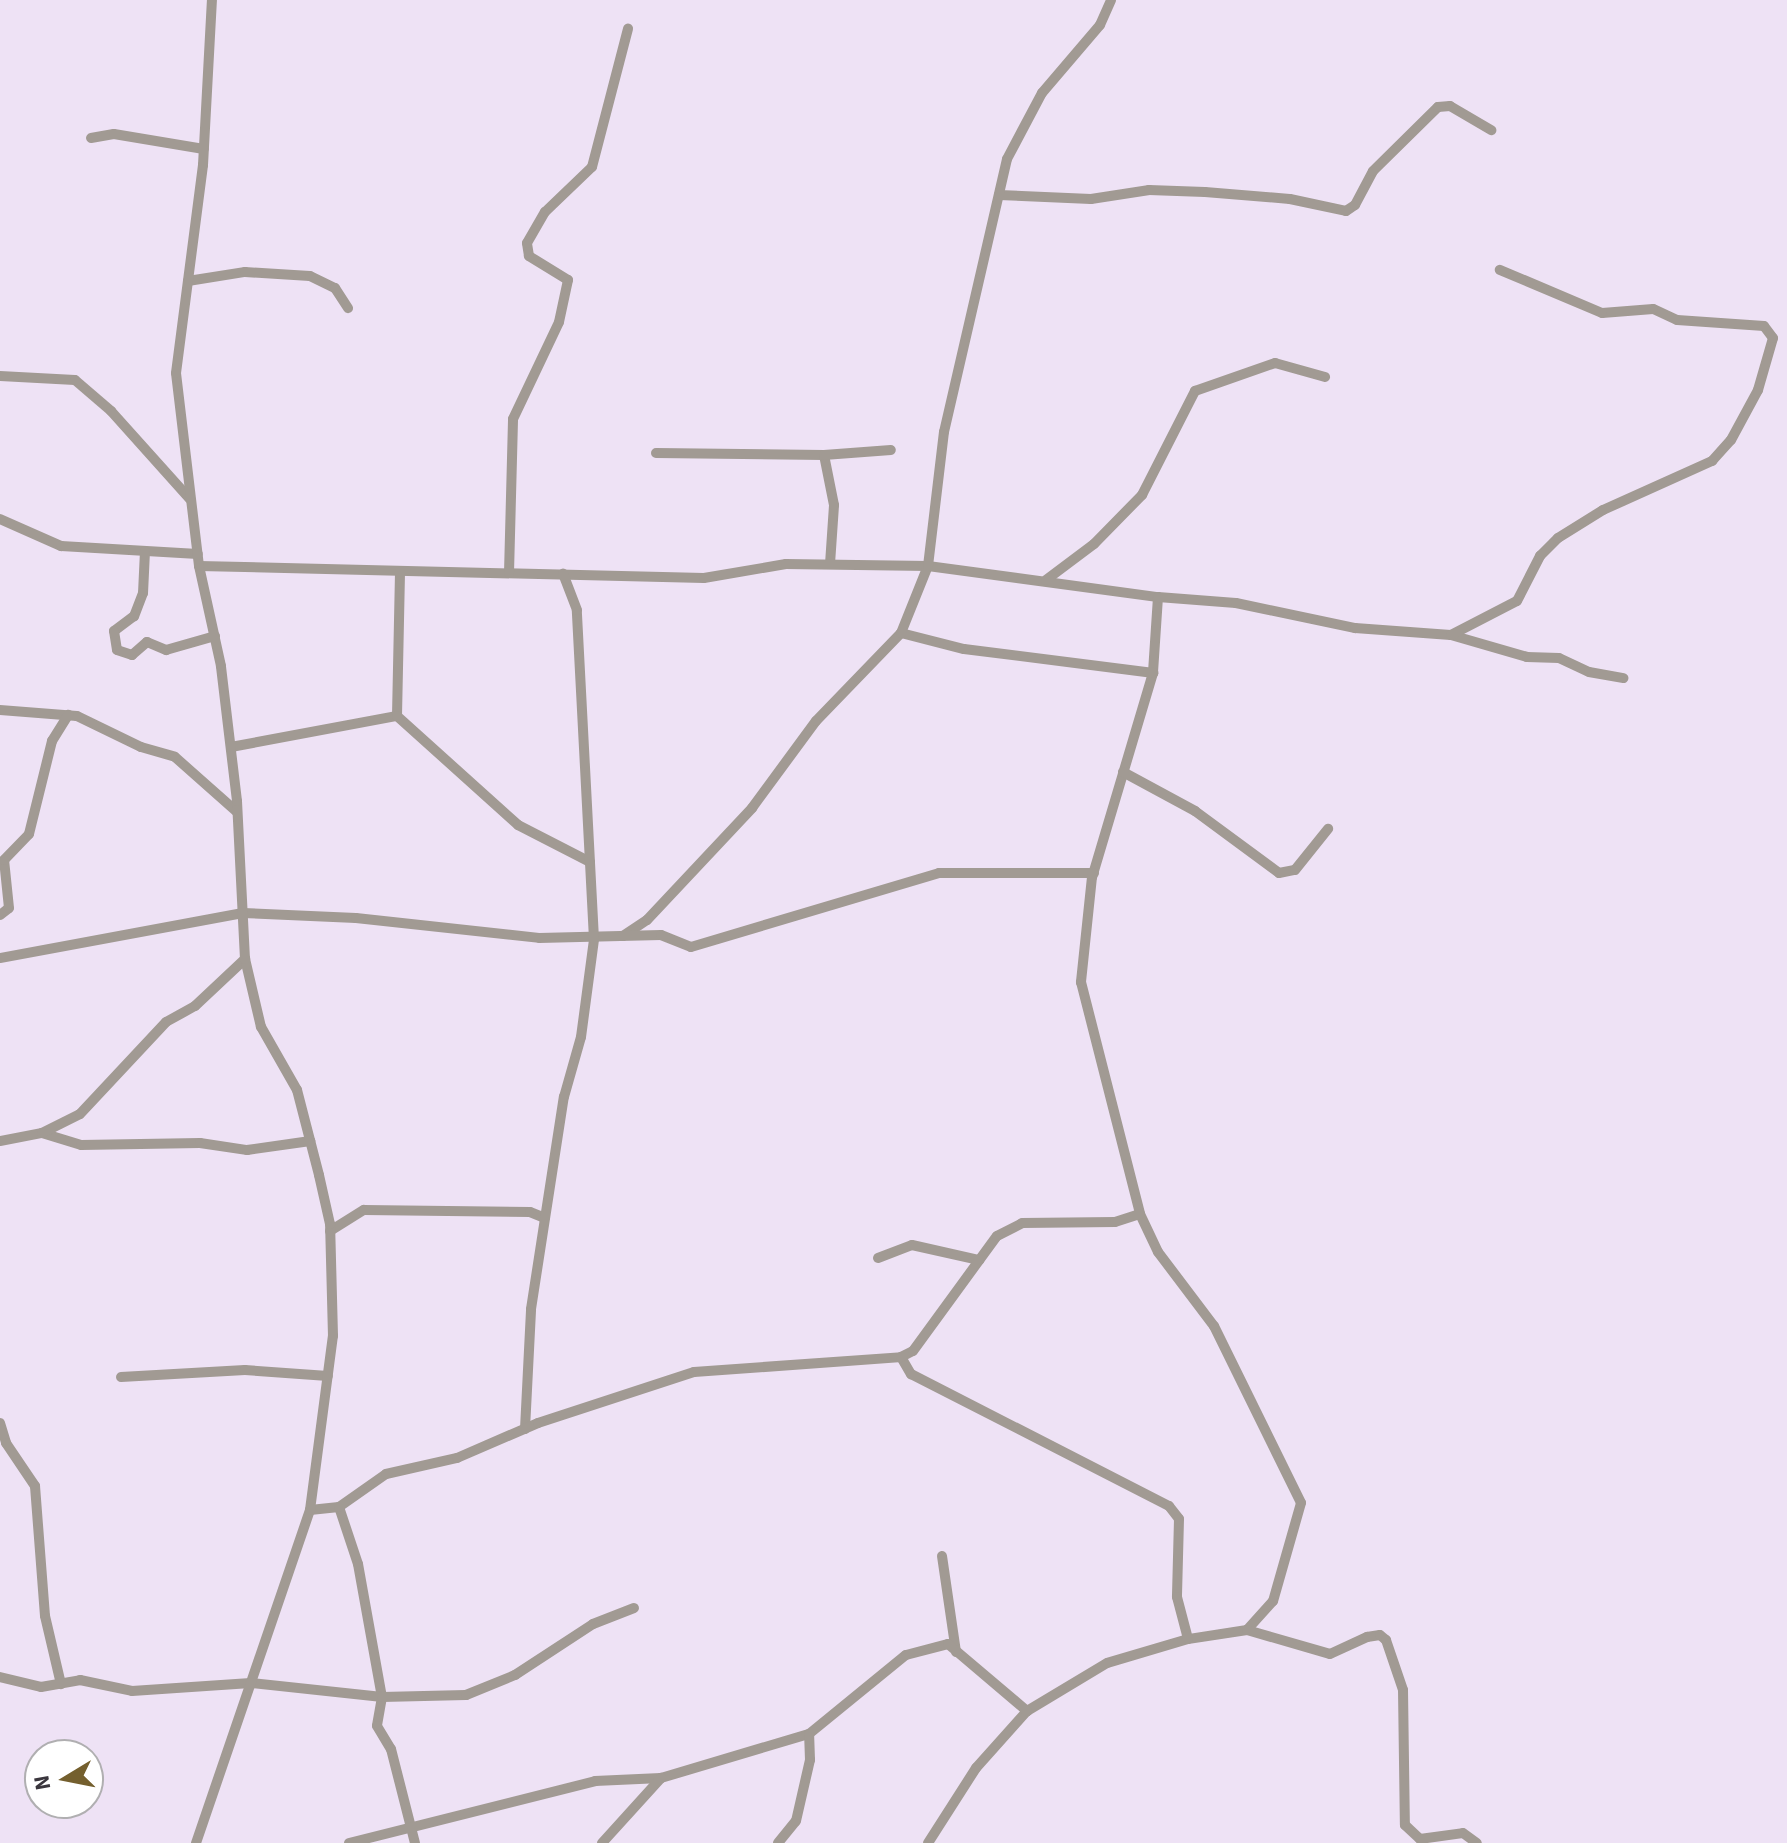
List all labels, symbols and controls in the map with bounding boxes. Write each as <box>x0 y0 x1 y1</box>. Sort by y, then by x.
north arrow <box>24 1739 104 1819</box>
text: N <box>25 1773 59 1793</box>

